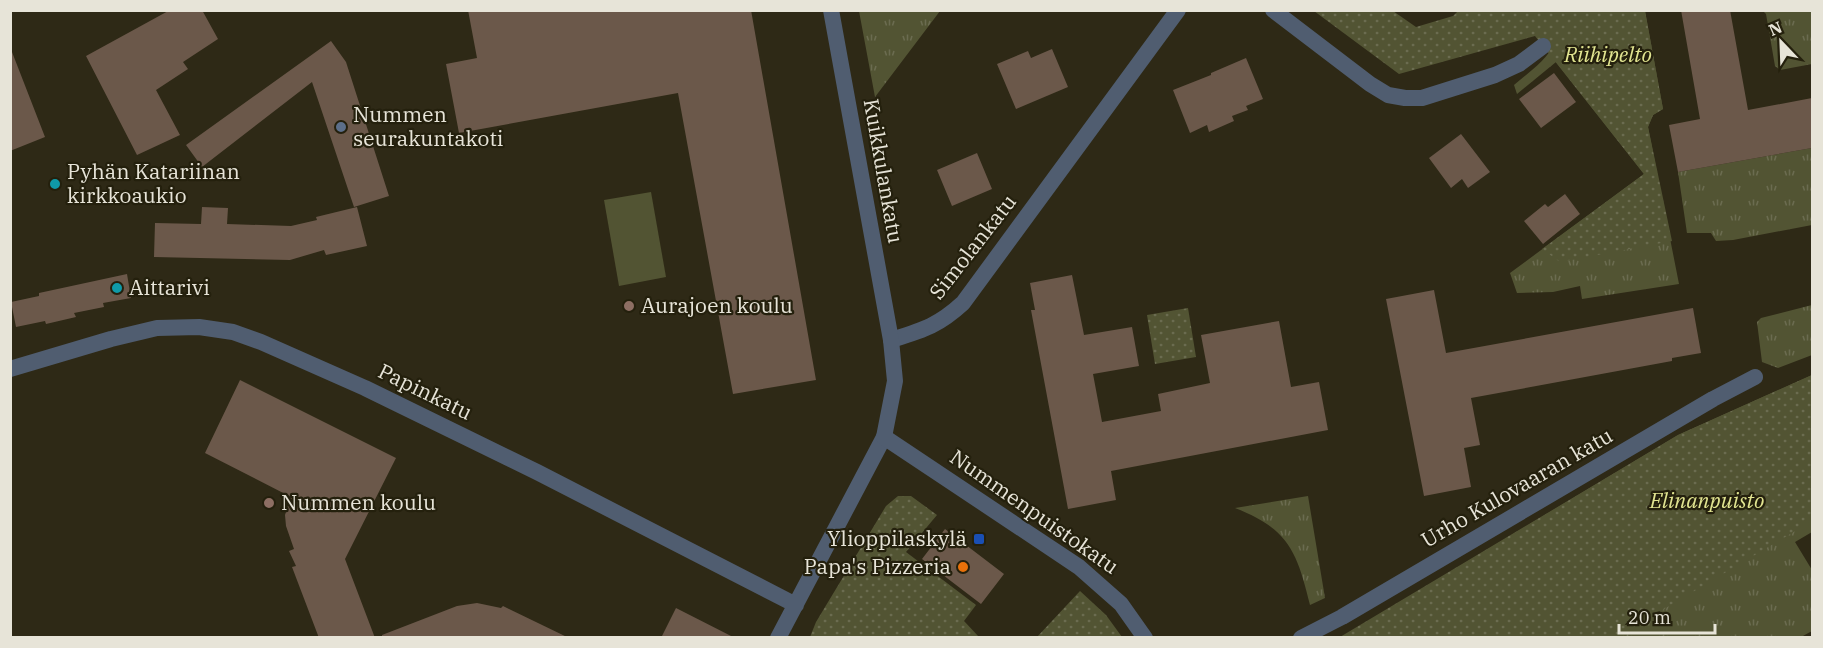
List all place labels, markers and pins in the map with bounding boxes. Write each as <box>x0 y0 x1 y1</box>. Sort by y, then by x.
place label: Nummen seurakuntakoti <box>353 100 503 152</box>
marker: Nummen seurakuntakoti <box>334 120 348 134</box>
place label: Pyhän Katariinan kirkkoaukio <box>67 157 240 209</box>
marker: Pyhän Katariinan kirkkoaukio <box>48 177 62 191</box>
place label: Aittarivi <box>129 273 210 301</box>
marker: Aittarivi <box>110 281 124 295</box>
place label: Aurajoen koulu <box>641 291 793 319</box>
marker: Aurajoen koulu <box>622 299 636 313</box>
place label: Nummen koulu <box>281 488 436 516</box>
marker: Nummen koulu <box>262 496 276 510</box>
place label: Ylioppilaskylä <box>827 524 967 552</box>
marker: Ylioppilaskylä <box>972 532 986 546</box>
place label: Papa's Pizzeria <box>804 552 951 580</box>
marker: Papa's Pizzeria <box>956 560 970 574</box>

